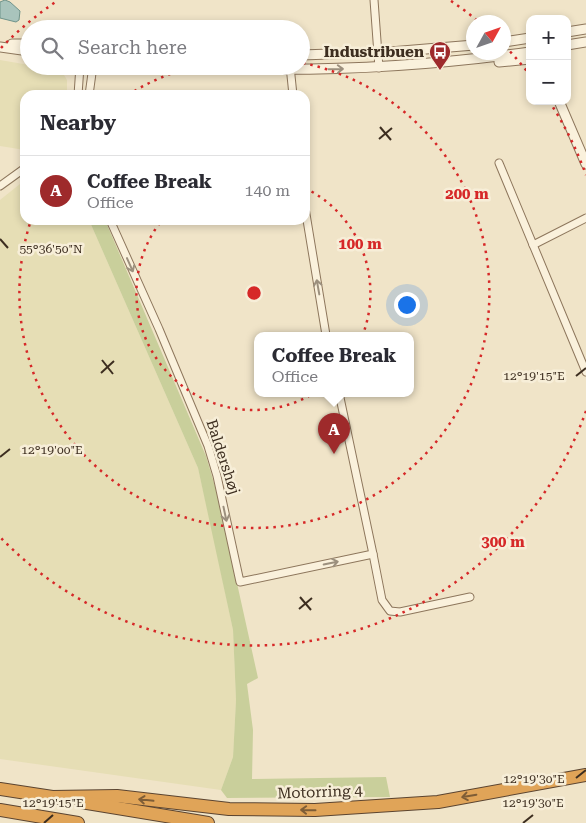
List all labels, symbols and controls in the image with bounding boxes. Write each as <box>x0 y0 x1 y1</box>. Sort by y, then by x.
north arrow <box>466 15 511 60</box>
map controls <box>526 15 571 105</box>
button: + <box>526 15 571 60</box>
search box <box>20 20 310 75</box>
icon: search <box>38 34 66 62</box>
text: Search here <box>78 36 187 59</box>
bus stop icon: Industribuen <box>428 40 452 71</box>
place label: Industribuen <box>324 43 424 61</box>
button: − <box>526 60 571 105</box>
one-way arrow <box>327 64 343 74</box>
text: Nearby <box>40 111 116 135</box>
text: Coffee Break <box>87 170 212 193</box>
text: A <box>50 181 62 200</box>
text: 140 m <box>244 181 290 200</box>
text: 200 m <box>445 185 489 203</box>
text: Office <box>87 193 133 212</box>
text: 100 m <box>338 235 382 253</box>
text: 55°36'50"N <box>19 242 83 256</box>
one-way arrow <box>126 257 136 272</box>
one-way arrow <box>313 280 323 296</box>
centre of rings <box>245 284 263 302</box>
your location <box>394 292 420 318</box>
popup <box>254 332 414 397</box>
text: Coffee Break <box>272 344 396 367</box>
text: Office <box>272 367 318 386</box>
text: 12°19'15"E <box>503 369 565 383</box>
pin: A <box>318 413 350 454</box>
street label: Baldershøj <box>202 417 244 497</box>
text: 12°19'00"E <box>21 443 83 457</box>
one-way arrow <box>221 505 231 521</box>
text: 300 m <box>481 533 525 551</box>
one-way arrow <box>322 558 338 567</box>
text: 12°19'30"E <box>503 772 565 786</box>
street label: Motorring 4 <box>277 781 364 802</box>
one-way arrow <box>462 792 478 802</box>
one-way arrow <box>138 795 154 804</box>
text: 12°19'15"E <box>22 796 84 810</box>
text: 12°19'30"E <box>502 796 564 810</box>
one-way arrow <box>300 805 316 815</box>

